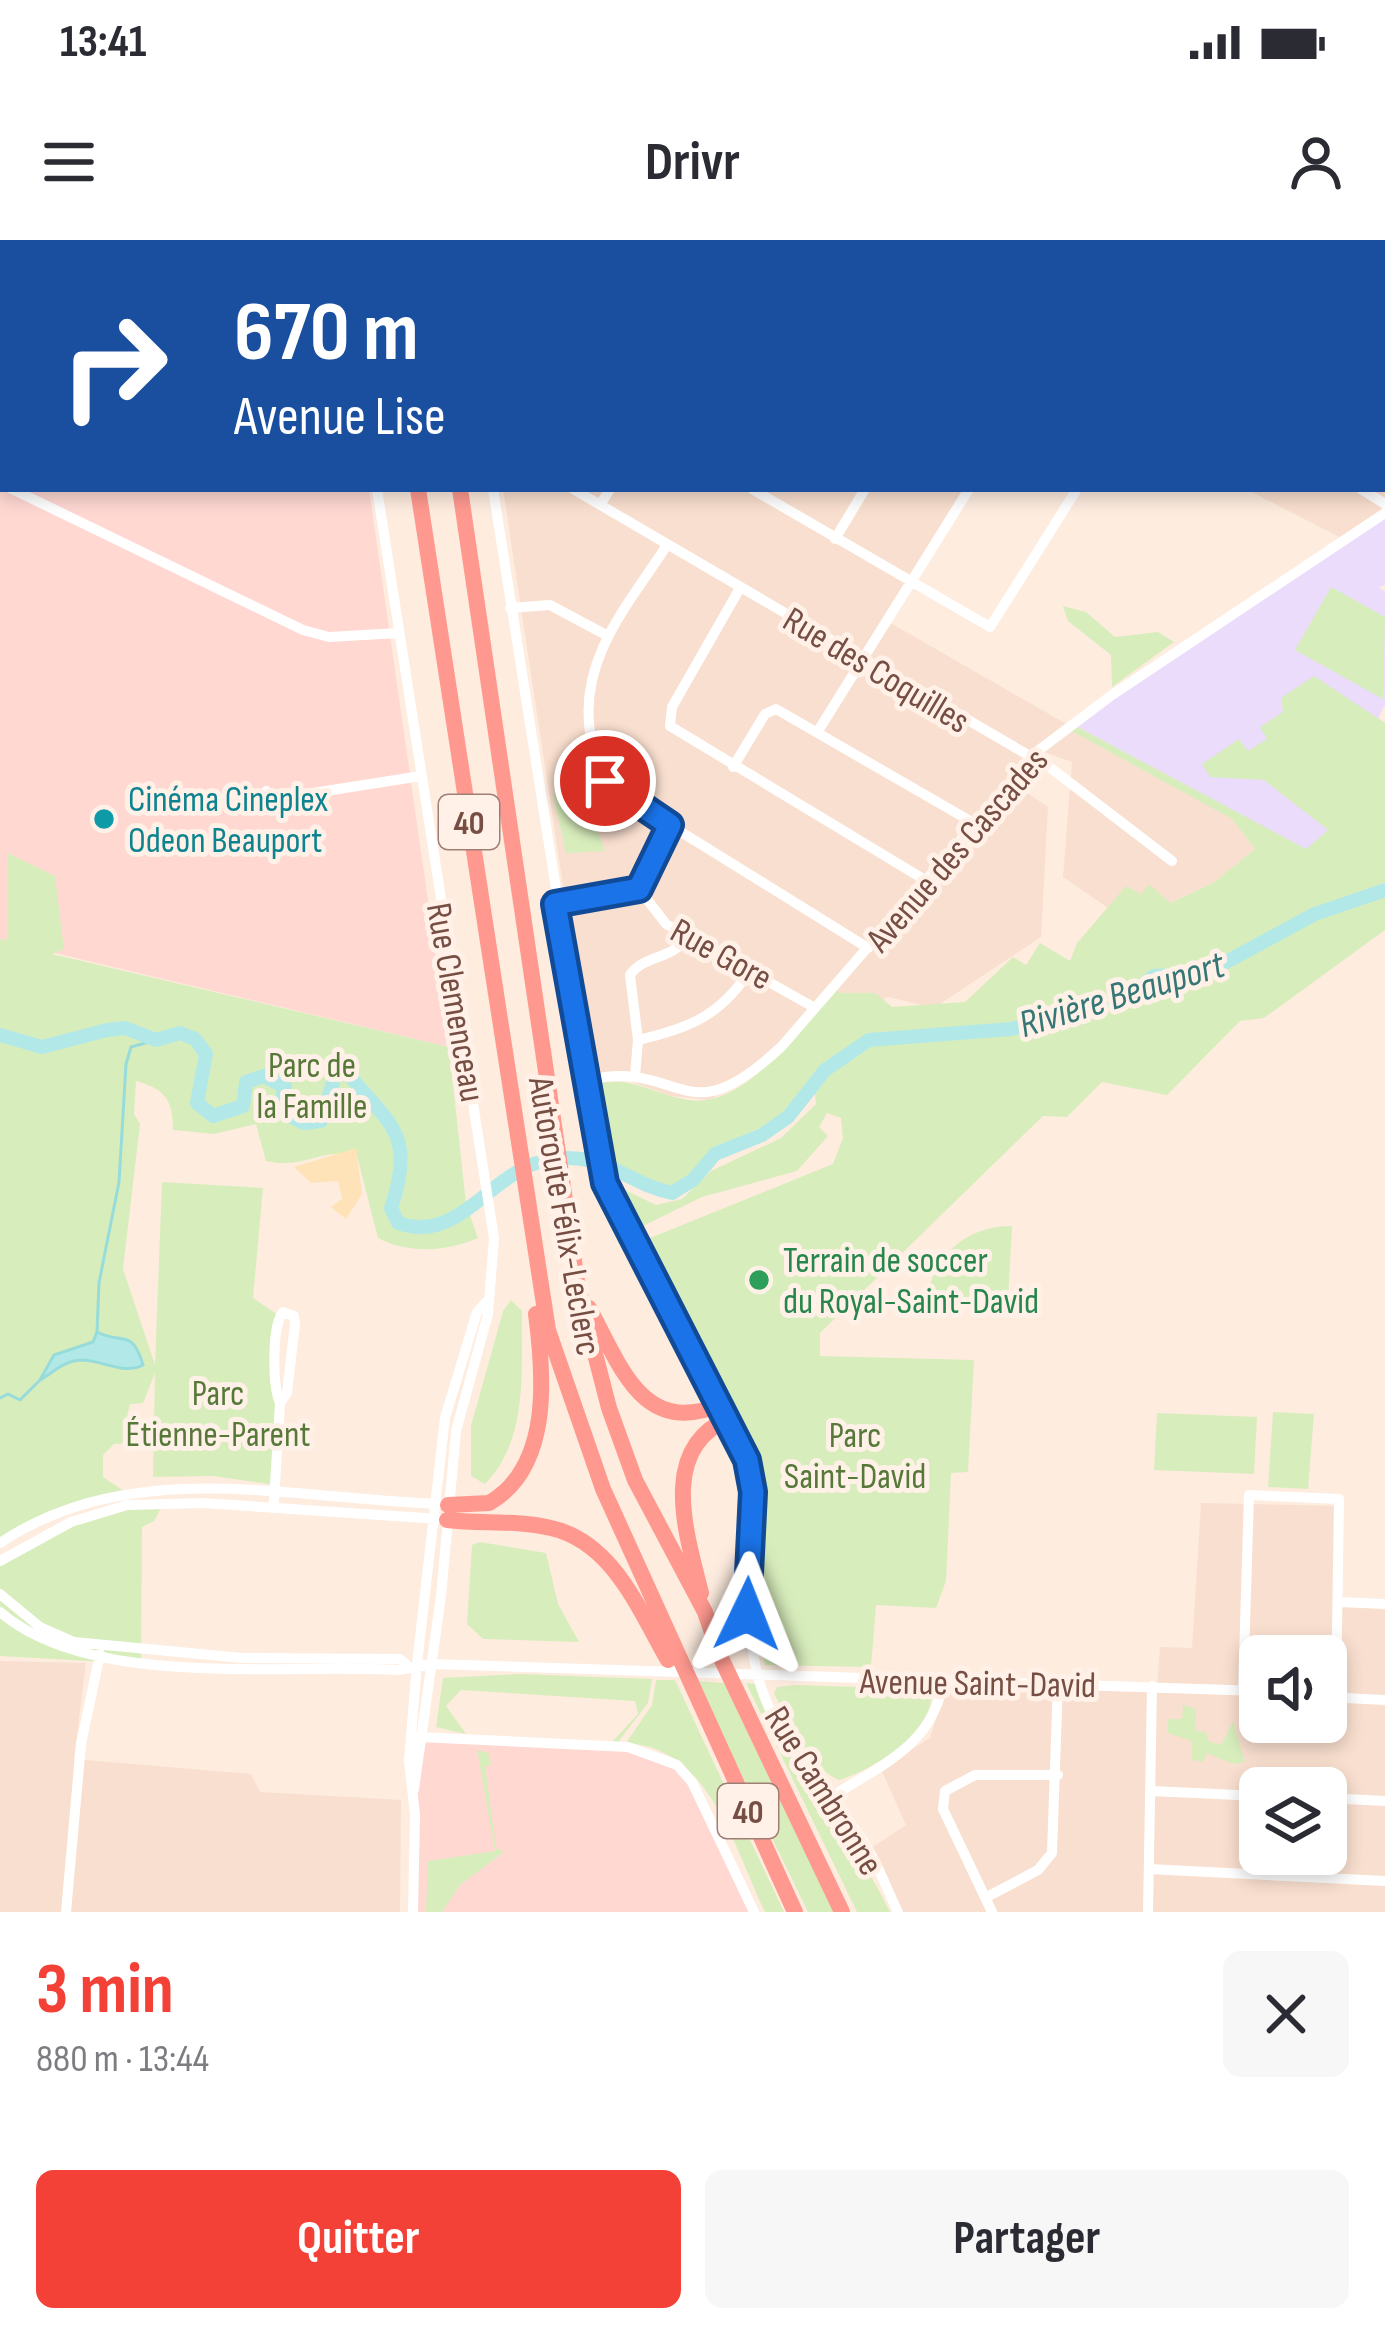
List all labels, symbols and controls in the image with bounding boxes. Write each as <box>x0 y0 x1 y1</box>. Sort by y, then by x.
text: 13:41 <box>60 15 146 70</box>
icon: menu <box>36 129 102 195</box>
icon: person <box>1283 129 1349 195</box>
text: Drivr <box>645 130 740 195</box>
text: 670 m <box>234 283 419 384</box>
icon: right <box>36 288 192 444</box>
text: Avenue Lise <box>234 385 446 450</box>
street label: Rue des Coquilles <box>775 599 977 744</box>
pin <box>554 730 656 832</box>
street label: Avenue des Cascades <box>857 740 1058 962</box>
icon: arrive <box>572 748 638 814</box>
place label: Cinéma Cineplex Odeon Beauport <box>128 779 329 863</box>
road number: 40 <box>439 795 499 849</box>
marker: Cinéma Cineplex Odeon Beauport <box>91 806 117 832</box>
street label: Rue Clemenceau <box>416 900 493 1105</box>
street label: Rue Gore <box>663 910 779 1000</box>
water label: Rivière Beauport <box>1013 942 1231 1049</box>
park label: Parc de la Famille <box>257 1045 367 1129</box>
street label: Autoroute Félix-Leclerc <box>518 1073 609 1359</box>
place label: Terrain de soccer du Royal-Saint-David <box>783 1240 1039 1324</box>
marker: Terrain de soccer du Royal-Saint-David <box>746 1267 772 1293</box>
park label: Parc Étienne-Parent <box>125 1373 311 1457</box>
park label: Parc Saint-David <box>784 1415 926 1499</box>
position arrow <box>684 1551 810 1677</box>
map controls <box>1239 1635 1347 1875</box>
button: sound <box>1239 1635 1347 1743</box>
street label: Avenue Saint-David <box>858 1661 1096 1708</box>
street label: Rue Cambronne <box>754 1699 892 1884</box>
button: layers <box>1239 1767 1347 1875</box>
road number: 40 <box>718 1784 778 1838</box>
text: 3 min <box>36 1947 174 2034</box>
button: close <box>1223 1951 1349 2077</box>
text: 880 m · 13:44 <box>36 2036 209 2083</box>
button: Quitter <box>36 2170 681 2308</box>
button: Partager <box>705 2170 1349 2308</box>

